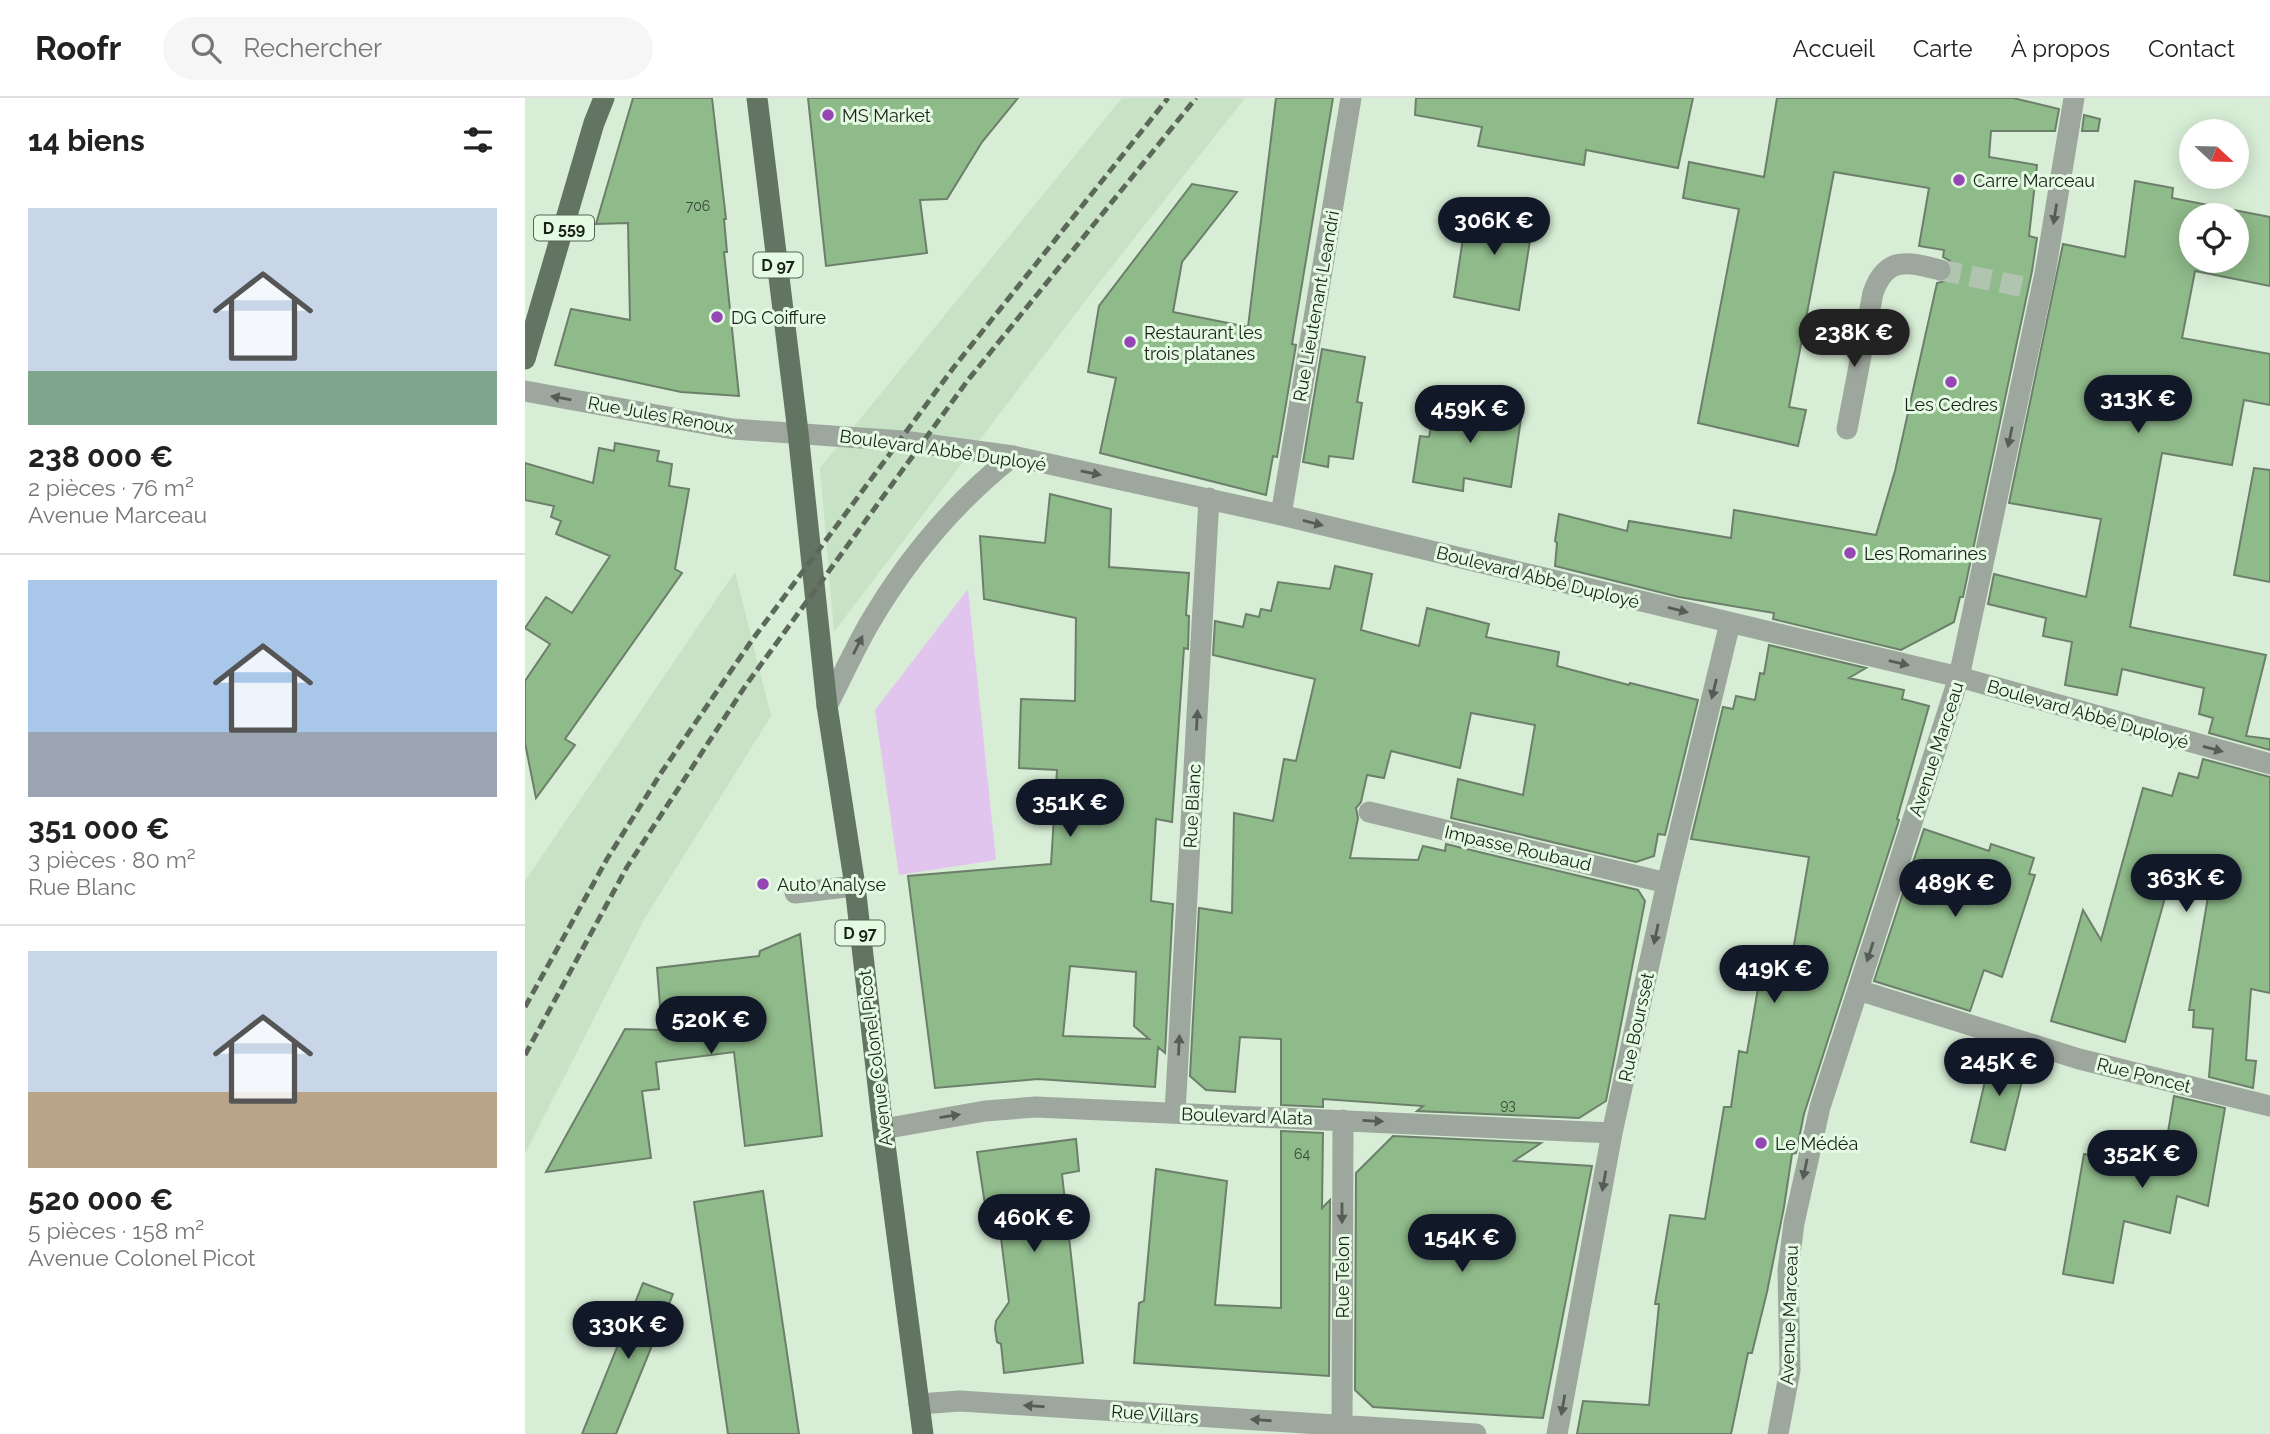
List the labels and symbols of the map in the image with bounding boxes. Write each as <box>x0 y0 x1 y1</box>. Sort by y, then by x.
place label: MS Market <box>842 105 931 126</box>
marker: MS Market <box>820 107 836 123</box>
north arrow <box>2179 119 2249 189</box>
place label: Carre Marceau <box>1973 170 2095 191</box>
marker: Carre Marceau <box>1951 172 1967 188</box>
house number: 706 <box>686 198 710 214</box>
pin: 306K € <box>1437 198 1551 257</box>
one-way arrow <box>2049 203 2060 225</box>
street label: Rue Lieutenant Leandri <box>1289 209 1343 403</box>
road number: D 559 <box>534 216 594 240</box>
road number: D 97 <box>754 252 803 278</box>
place label: DG Coiffure <box>731 307 827 328</box>
marker: DG Coiffure <box>709 309 725 325</box>
pin: 238K € <box>1797 310 1911 369</box>
place label: Restaurant les trois platanes <box>1144 322 1263 364</box>
marker: Restaurant les trois platanes <box>1122 334 1138 350</box>
marker: Les Cedres <box>1943 374 1959 390</box>
pin: 313K € <box>2081 376 2195 435</box>
pin: 459K € <box>1413 386 1527 445</box>
one-way arrow <box>550 392 572 403</box>
street label: Rue Jules Renoux <box>586 392 736 438</box>
place label: Les Cedres <box>1904 394 1998 415</box>
street label: Boulevard Abbé Duployé <box>838 425 1048 475</box>
one-way arrow <box>2004 426 2015 448</box>
one-way arrow <box>1080 467 1102 478</box>
one-way arrow <box>1302 517 1324 528</box>
street label: Boulevard Abbé Duployé <box>1434 542 1642 613</box>
place label: Les Romarines <box>1864 543 1987 564</box>
marker: Les Romarines <box>1842 545 1858 561</box>
one-way arrow <box>1667 605 1689 616</box>
one-way arrow <box>853 635 864 655</box>
one-way arrow <box>1888 657 1910 668</box>
street label: Boulevard Abbé Duployé <box>1985 675 2192 753</box>
one-way arrow <box>1708 678 1719 700</box>
street label: Avenue Marceau <box>1904 679 1968 819</box>
one-way arrow <box>1191 708 1202 730</box>
one-way arrow <box>2203 744 2224 754</box>
street label: Rue Blanc <box>1179 763 1205 849</box>
pin: 351K € <box>1013 780 1127 839</box>
street label: Impasse Roubaud <box>1442 821 1594 875</box>
pin: 363K € <box>2129 854 2243 914</box>
pin: 489K € <box>1898 860 2012 919</box>
place label: Auto Analyse <box>777 874 887 895</box>
marker: Auto Analyse <box>755 876 771 892</box>
road number: D 97 <box>835 920 885 946</box>
one-way arrow <box>1651 923 1662 945</box>
one-way arrow <box>1865 941 1875 962</box>
pin: 419K € <box>1717 946 1831 1005</box>
street label: Avenue Colonel Picot <box>854 968 896 1148</box>
street label: Rue Boursset <box>1614 970 1658 1084</box>
pin: 520K € <box>654 996 768 1056</box>
one-way arrow <box>1173 1033 1184 1055</box>
pin: 245K € <box>1942 1038 2056 1098</box>
street label: Rue Poncet <box>2095 1053 2193 1097</box>
house number: 93 <box>1500 1097 1516 1113</box>
street label: Boulevard Alata <box>1181 1103 1313 1129</box>
one-way arrow <box>939 1111 961 1122</box>
one-way arrow <box>1362 1116 1384 1127</box>
pin: 352K € <box>2085 1130 2199 1190</box>
place label: Le Médéa <box>1775 1133 1858 1154</box>
marker: Le Médéa <box>1753 1135 1769 1151</box>
house number: 64 <box>1294 1146 1310 1162</box>
one-way arrow <box>1800 1158 1811 1180</box>
one-way arrow <box>1598 1170 1609 1192</box>
pin: 460K € <box>977 1194 1091 1254</box>
one-way arrow <box>1336 1202 1348 1224</box>
pin: 154K € <box>1405 1214 1519 1274</box>
street label: Rue Telon <box>1332 1236 1353 1318</box>
street label: Avenue Marceau <box>1776 1245 1802 1385</box>
pin: 330K € <box>571 1302 685 1361</box>
one-way arrow <box>1557 1394 1568 1416</box>
one-way arrow <box>1023 1400 1045 1411</box>
street label: Rue Villars <box>1111 1400 1200 1428</box>
one-way arrow <box>1250 1415 1272 1426</box>

